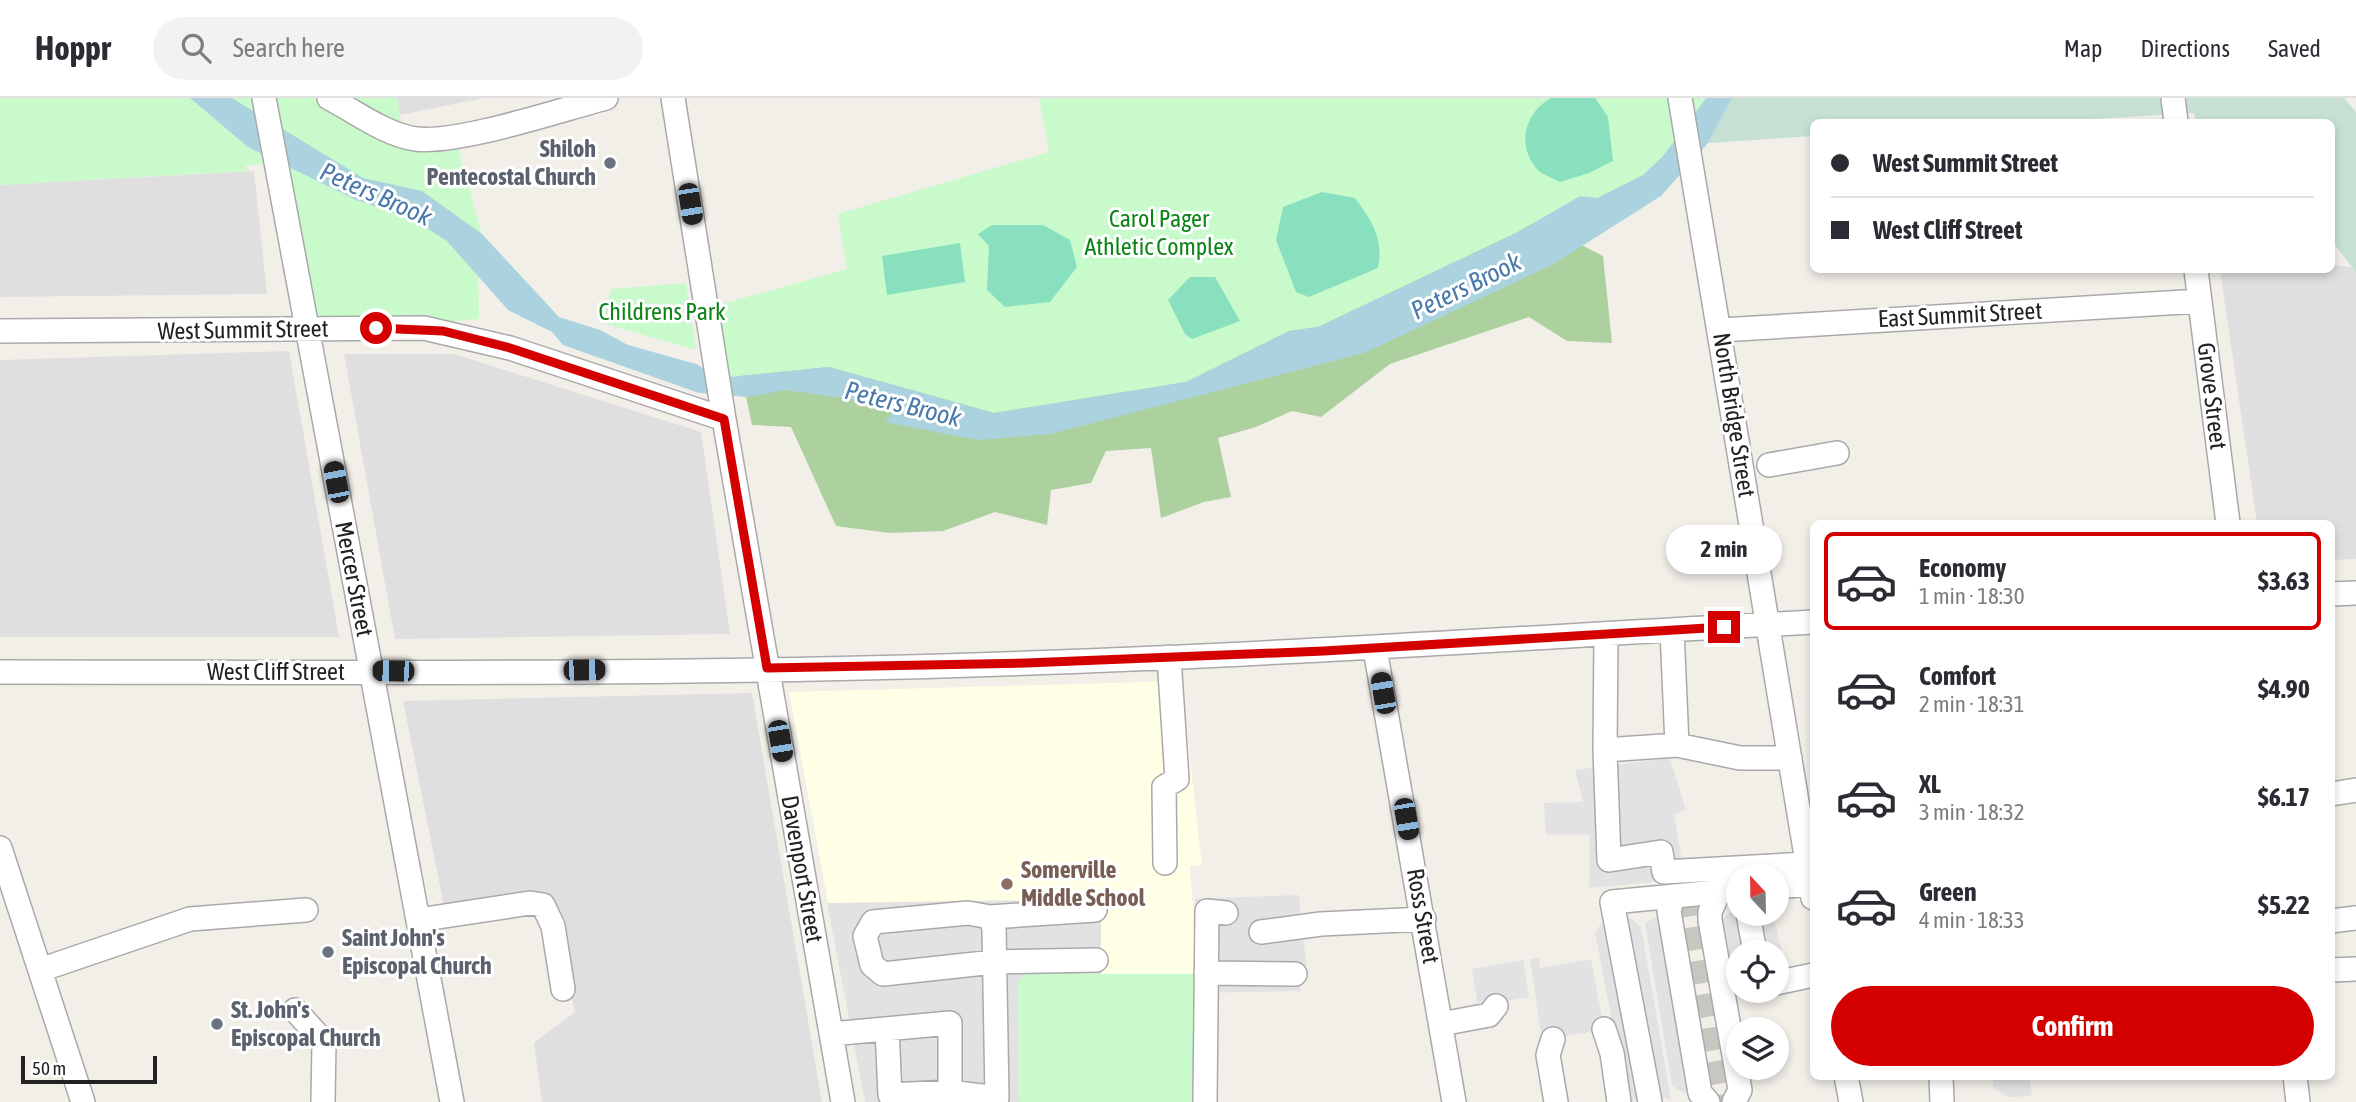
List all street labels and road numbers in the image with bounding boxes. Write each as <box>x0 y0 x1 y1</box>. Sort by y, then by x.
street label: East Summit Street <box>1877 297 2043 332</box>
street label: West Summit Street <box>157 315 329 344</box>
street label: North Bridge Street <box>1708 331 1761 499</box>
street label: Grove Street <box>2193 341 2232 451</box>
street label: Mercer Street <box>330 519 379 639</box>
street label: West Cliff Street <box>207 658 345 685</box>
street label: Davenport Street <box>776 793 829 945</box>
street label: Ross Street <box>1402 866 1445 966</box>

